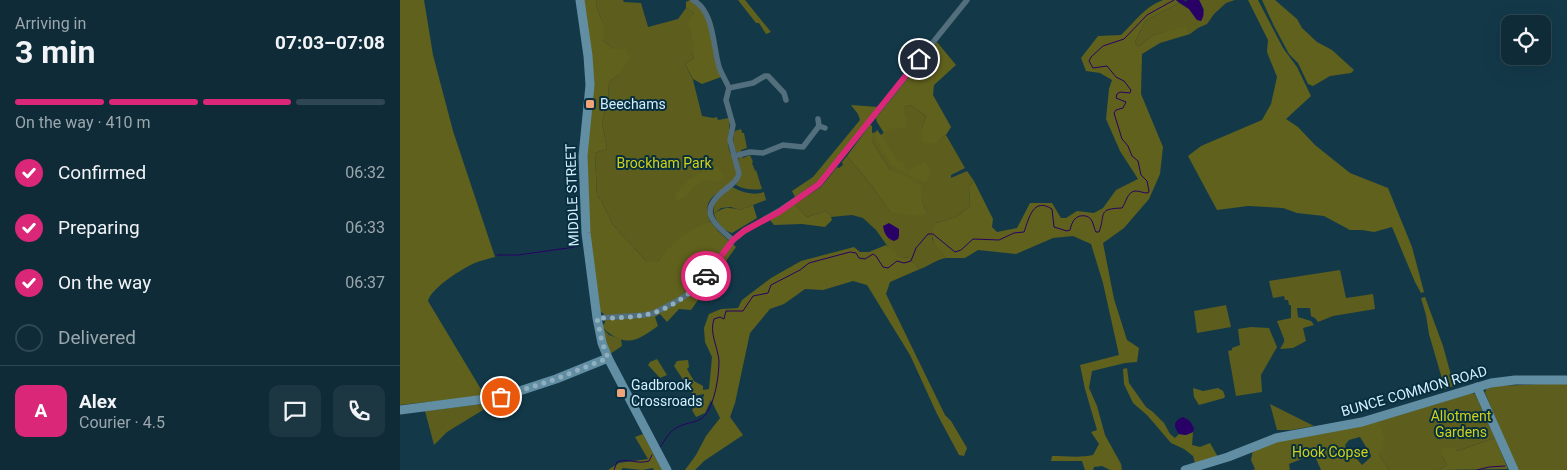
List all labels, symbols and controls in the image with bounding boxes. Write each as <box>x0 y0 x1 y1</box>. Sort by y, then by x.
text: Arriving in <box>15 14 86 33</box>
map controls <box>1501 15 1551 65</box>
button: locate <box>1501 15 1551 65</box>
text: 07:03–07:08 <box>275 31 385 54</box>
text: 3 min <box>15 33 95 71</box>
pin <box>898 38 940 80</box>
icon: home <box>905 45 933 73</box>
place label: Beechams <box>600 96 666 112</box>
marker: Beechams <box>584 98 596 110</box>
text: On the way · 410 m <box>15 113 151 132</box>
street label: MIDDLE STREET <box>562 143 582 247</box>
park label: Brockham Park <box>616 155 712 171</box>
icon: check <box>15 159 43 187</box>
text: Confirmed <box>58 161 146 184</box>
text: 06:32 <box>345 163 385 182</box>
icon: check <box>15 214 43 242</box>
text: Preparing <box>58 216 140 239</box>
text: 06:33 <box>345 218 385 237</box>
courier <box>681 251 731 301</box>
icon: car <box>692 262 720 290</box>
icon: check <box>15 269 43 297</box>
text: On the way <box>58 271 151 294</box>
text: 06:37 <box>345 273 385 292</box>
text: Delivered <box>58 326 136 349</box>
street label: BUNCE COMMON ROAD <box>1339 362 1489 420</box>
pin <box>480 376 522 418</box>
place label: Gadbrook Crossroads <box>631 377 702 409</box>
icon: bag <box>487 383 515 411</box>
button: chat <box>269 385 321 437</box>
button: phone <box>333 385 385 437</box>
marker: Gadbrook Crossroads <box>615 387 627 399</box>
text: Alex <box>79 390 117 413</box>
text: A <box>35 399 47 422</box>
park label: Allotment Gardens <box>1431 408 1492 440</box>
text: Courier · 4.5 <box>79 413 165 432</box>
park label: Hook Copse <box>1292 444 1368 460</box>

